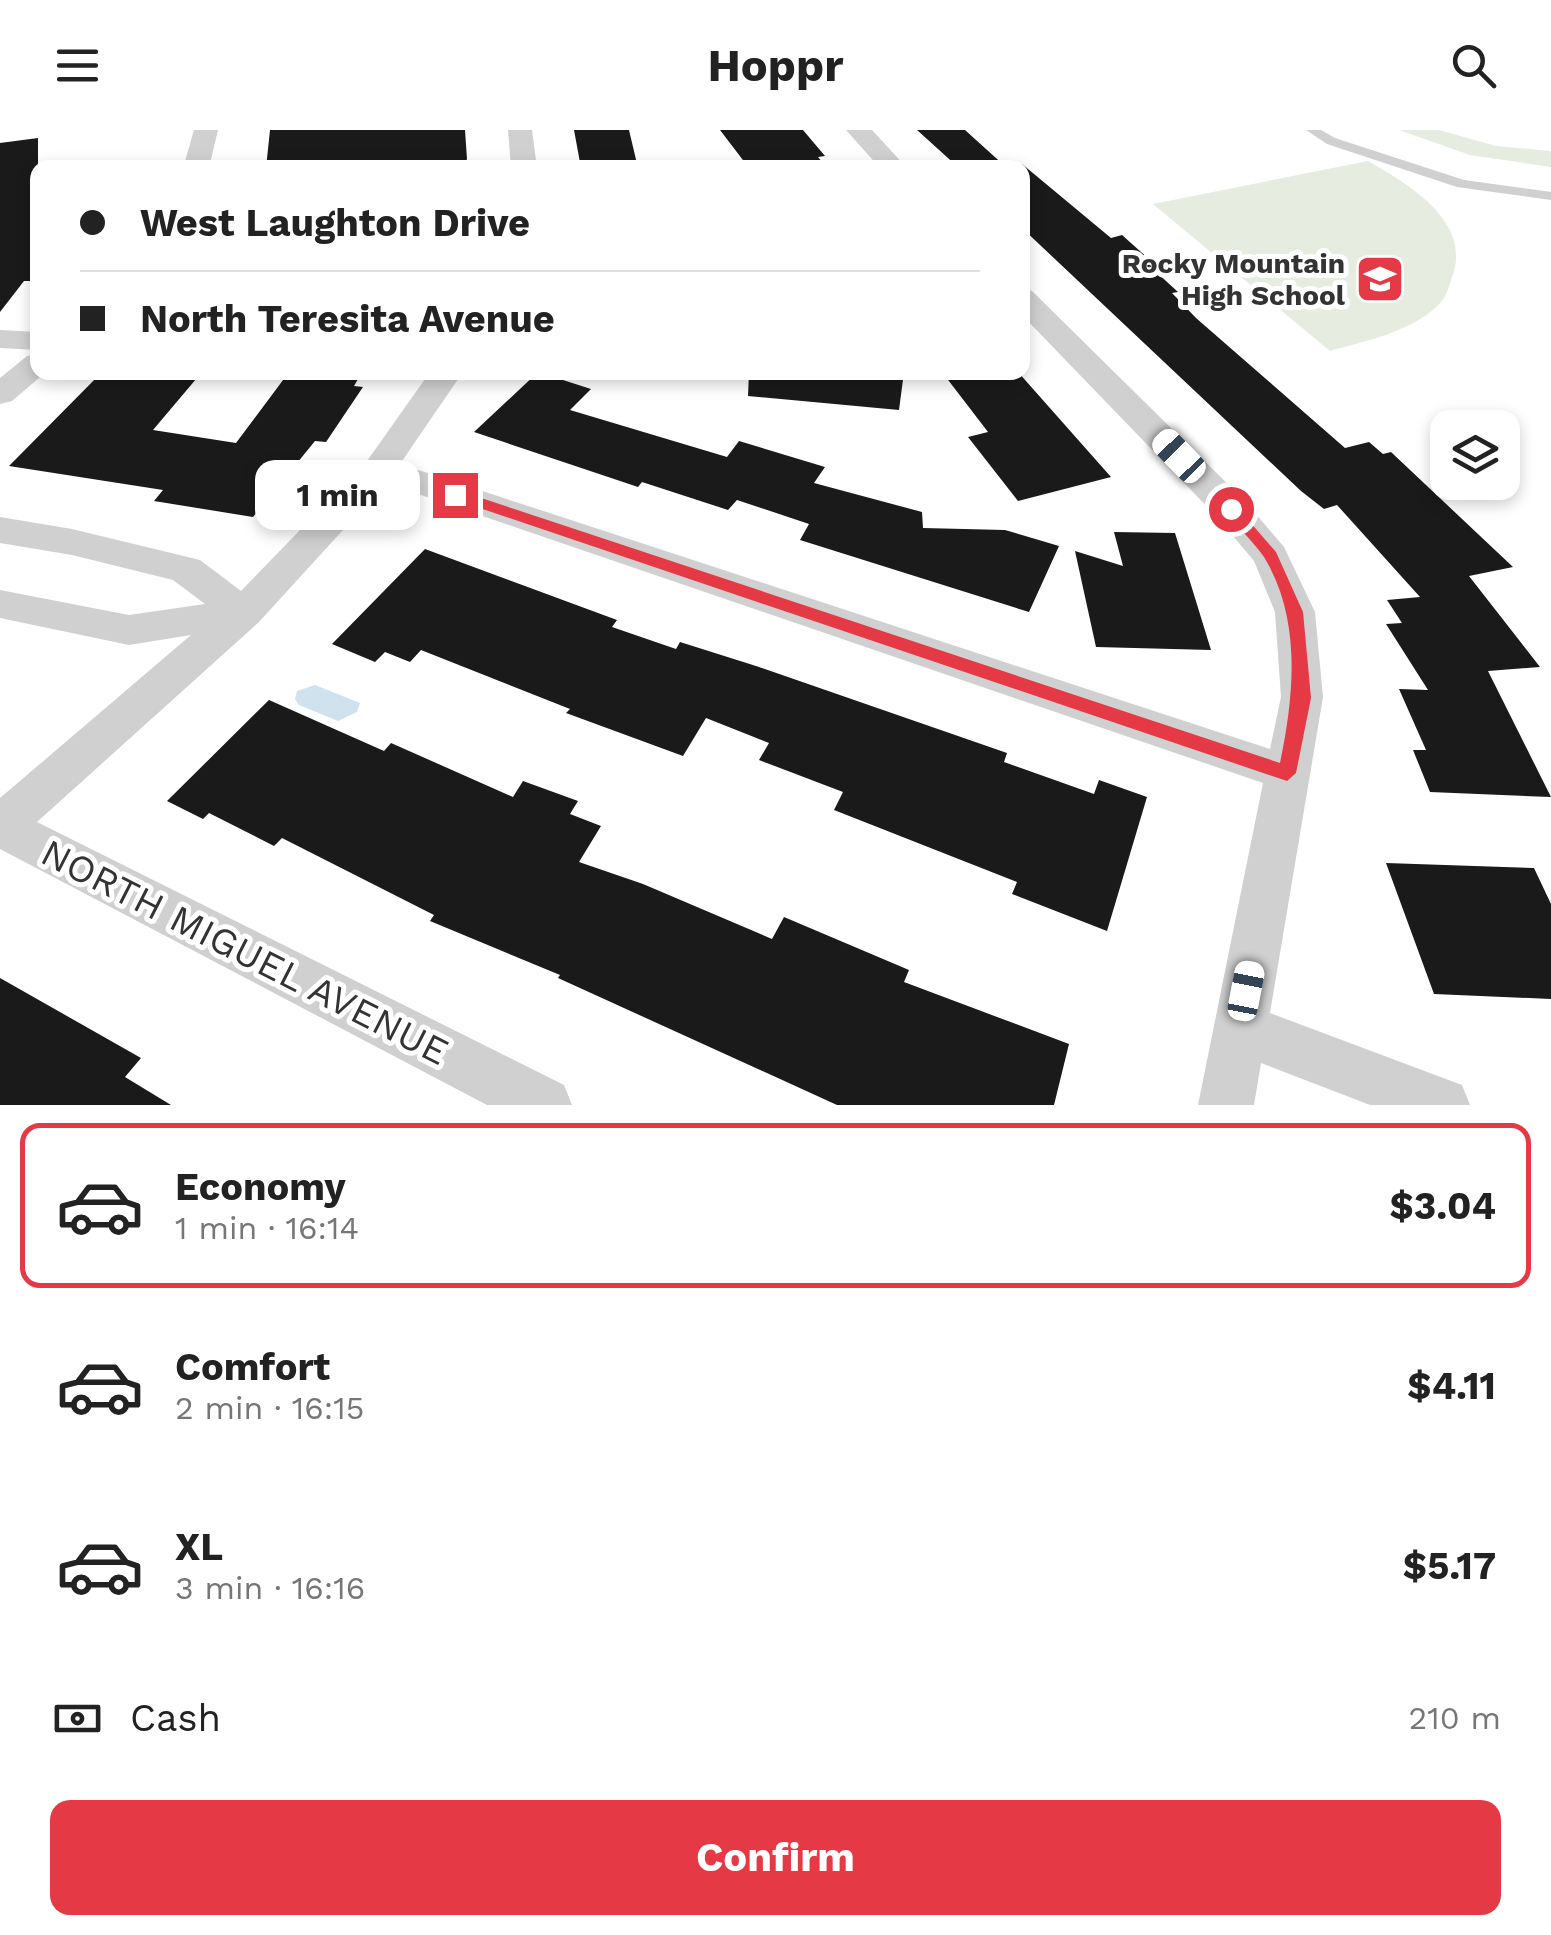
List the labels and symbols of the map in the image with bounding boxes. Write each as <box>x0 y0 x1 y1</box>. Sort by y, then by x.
place label: Rocky Mountain High School <box>1122 247 1346 312</box>
school or university icon: Rocky Mountain High School <box>1354 253 1406 305</box>
car <box>1147 424 1211 488</box>
callout: 1 min <box>255 460 420 530</box>
route end <box>433 473 478 518</box>
route start <box>1209 487 1254 532</box>
street label: NORTH MIGUEL AVENUE <box>34 830 456 1074</box>
car <box>1226 959 1266 1023</box>

